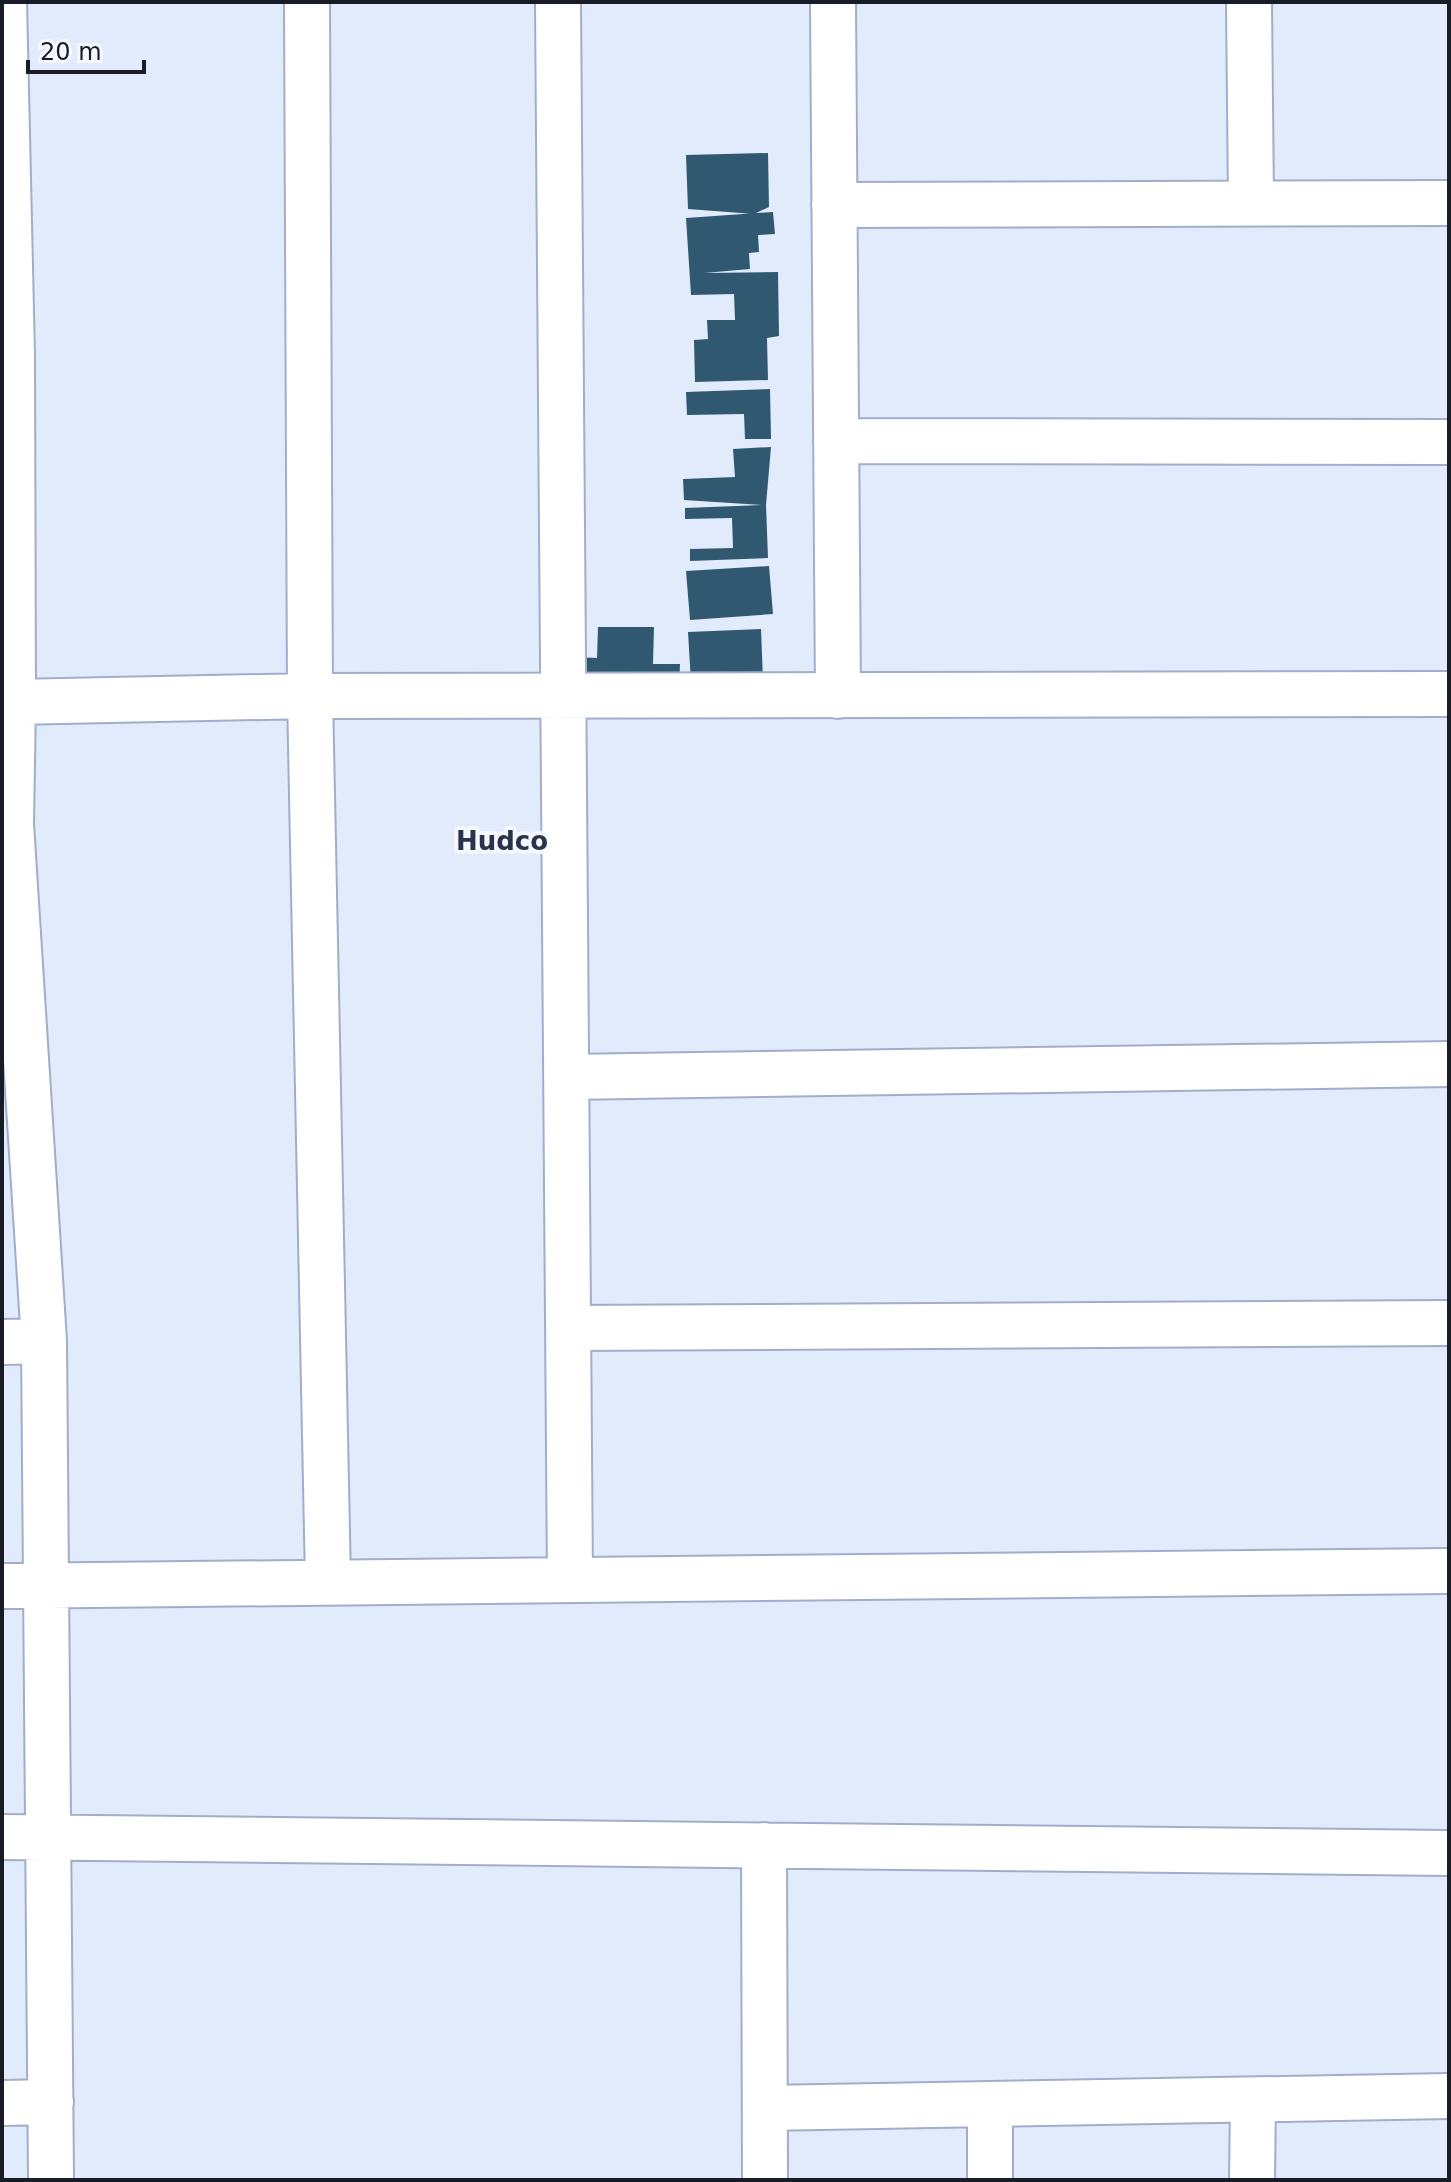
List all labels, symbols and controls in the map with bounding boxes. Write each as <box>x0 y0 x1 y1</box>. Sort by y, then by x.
scale bar <box>28 24 144 74</box>
text: 20 m <box>40 38 102 66</box>
district label: Hudco <box>456 826 548 856</box>

